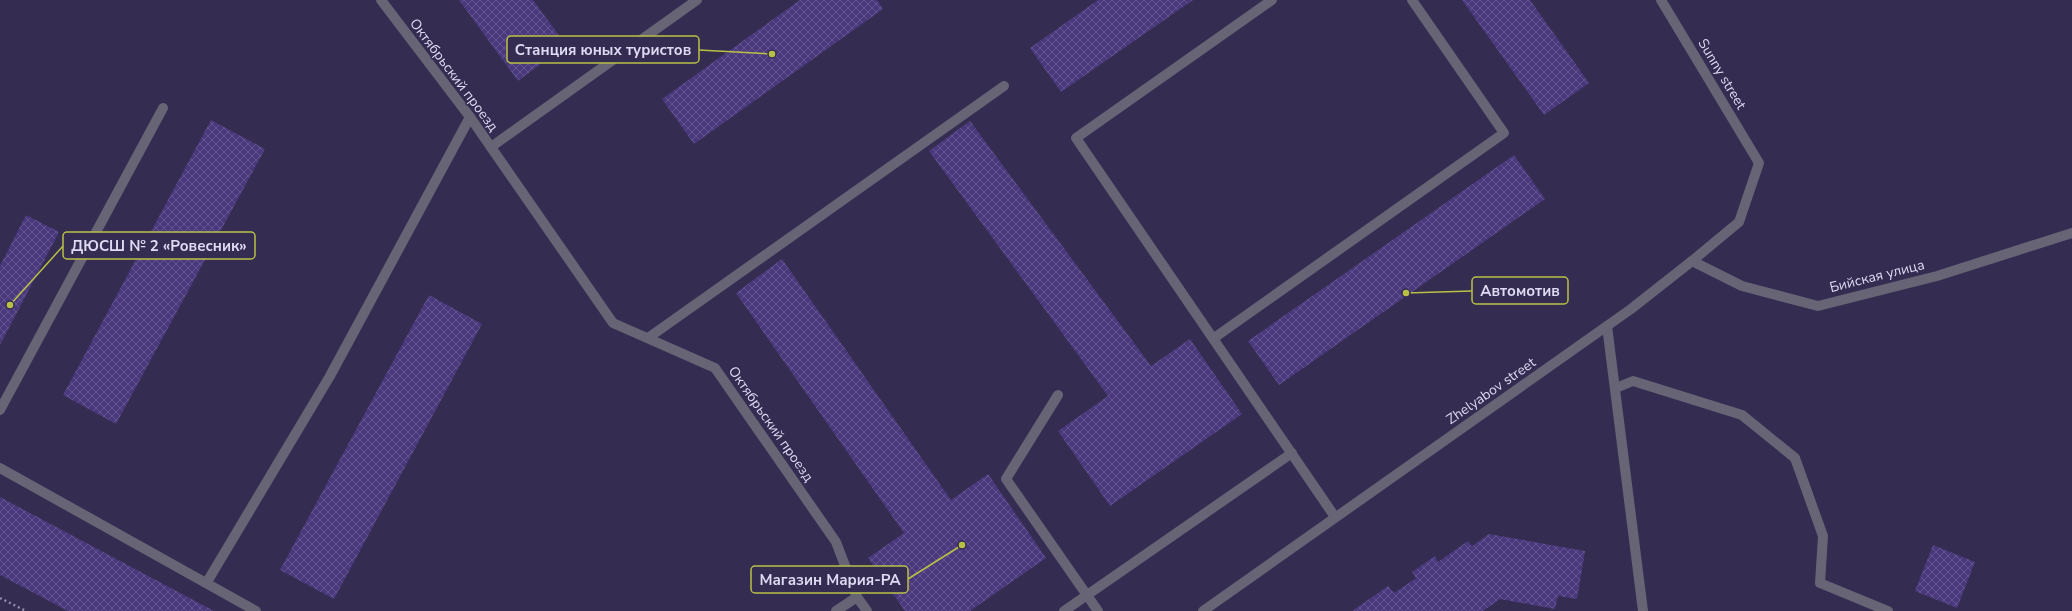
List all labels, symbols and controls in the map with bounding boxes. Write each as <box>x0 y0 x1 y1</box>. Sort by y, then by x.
street label: Октябрьский проезд <box>405 15 503 135</box>
street label: Sunny street <box>1693 35 1751 113</box>
callout: Станция юных туристов <box>507 36 699 63</box>
text: Станция юных туристов <box>515 40 691 60</box>
callout: ДЮСШ № 2 «Ровесник» <box>63 232 255 259</box>
text: ДЮСШ № 2 «Ровесник» <box>71 236 247 256</box>
street label: Бийская улица <box>1827 255 1927 297</box>
callout: Автомотив <box>1472 277 1568 304</box>
text: Автомотив <box>1480 281 1560 301</box>
street label: Zhelyabov street <box>1443 353 1540 429</box>
street label: Октябрьский проезд <box>724 362 818 486</box>
callout: Магазин Мария-РА <box>751 566 908 593</box>
text: Магазин Мария-РА <box>759 570 901 590</box>

